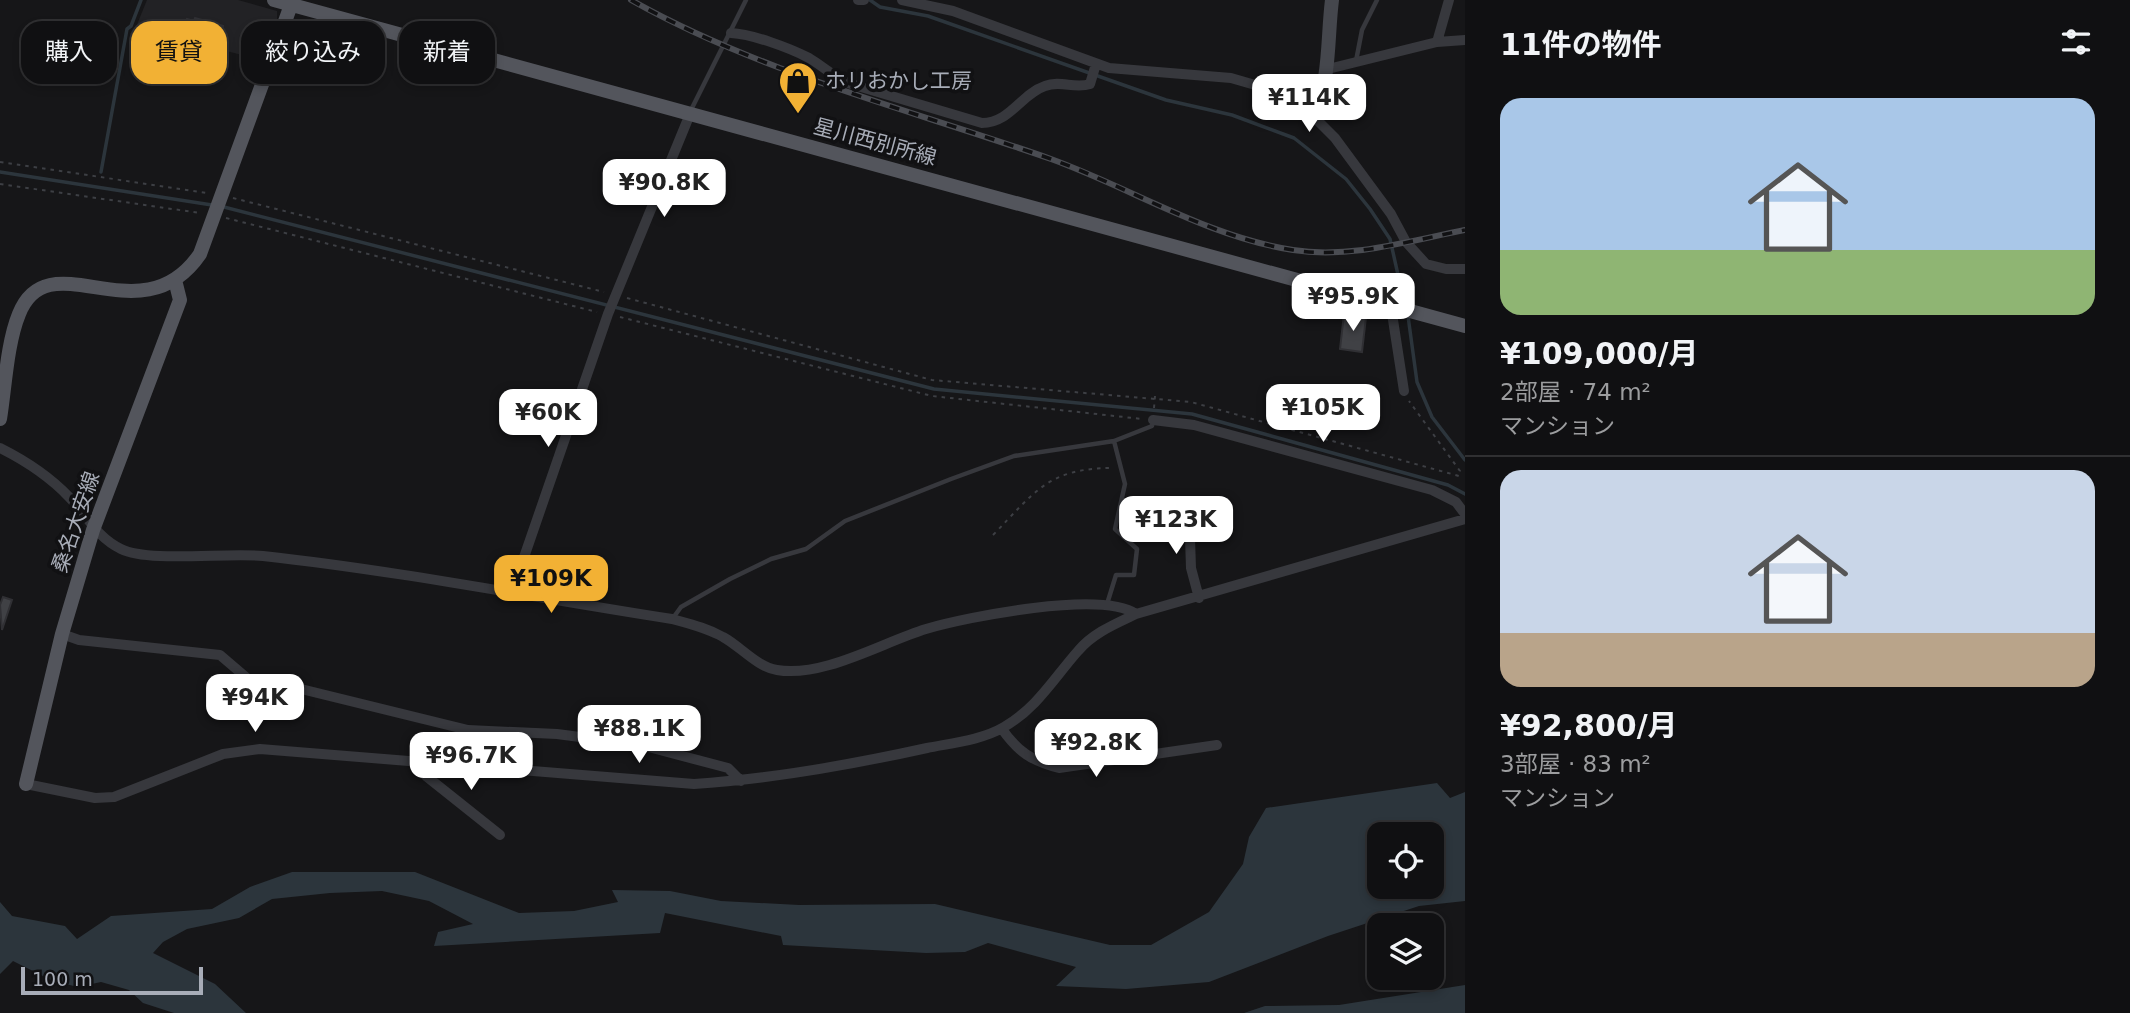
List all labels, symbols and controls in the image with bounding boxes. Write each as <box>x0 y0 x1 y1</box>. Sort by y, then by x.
chip: 購入 <box>21 21 117 84</box>
chip: 賃貸 <box>131 21 227 84</box>
chip: 絞り込み <box>241 21 385 84</box>
chip: 新着 <box>399 21 495 84</box>
icon: filters <box>2057 23 2095 61</box>
text: 11件の物件 <box>1500 27 1662 62</box>
shop icon: ホリおかし工房 <box>777 60 819 115</box>
place label: ホリおかし工房 <box>825 69 972 93</box>
pin: ¥114K <box>1260 74 1358 134</box>
text: ¥114K <box>1268 84 1350 110</box>
street label: 星川西別所線 <box>811 114 939 170</box>
icon: home <box>1735 144 1861 270</box>
pin: ¥90.8K <box>607 160 721 219</box>
text: ¥90.8K <box>619 169 709 195</box>
pin: ¥95.9K <box>1296 274 1410 333</box>
text: ¥95.9K <box>1308 283 1398 309</box>
text: ¥109,000/月 <box>1500 336 1698 371</box>
text: 2部屋 · 74 m² <box>1500 379 1651 405</box>
pin: ¥105K <box>1274 384 1372 444</box>
pin: ¥60K <box>507 390 589 449</box>
text: ¥105K <box>1282 394 1364 420</box>
text: ¥60K <box>515 399 581 425</box>
text: マンション <box>1500 413 1615 439</box>
street label: 桑名大安線 <box>48 468 104 576</box>
pin: ¥123K <box>1127 496 1225 556</box>
text: ¥123K <box>1135 506 1217 532</box>
icon: home <box>1735 516 1861 642</box>
pin: ¥109K <box>502 556 600 615</box>
text: ¥109K <box>510 565 592 591</box>
pin: ¥94K <box>214 674 296 734</box>
text: ¥94K <box>222 684 288 710</box>
pin: ¥88.1K <box>582 706 696 765</box>
text: ¥92,800/月 <box>1500 708 1678 743</box>
text: ¥88.1K <box>594 715 684 741</box>
pin: ¥92.8K <box>1039 720 1153 779</box>
text: ¥92.8K <box>1051 729 1141 755</box>
pin: ¥96.7K <box>414 732 528 792</box>
text: ¥96.7K <box>426 742 516 768</box>
text: 3部屋 · 83 m² <box>1500 751 1651 777</box>
text: マンション <box>1500 785 1615 811</box>
map controls <box>1367 822 1444 990</box>
button: locate <box>1367 822 1444 899</box>
button: layers <box>1367 913 1444 990</box>
scale bar <box>21 964 203 996</box>
text: 100 m <box>32 968 93 990</box>

